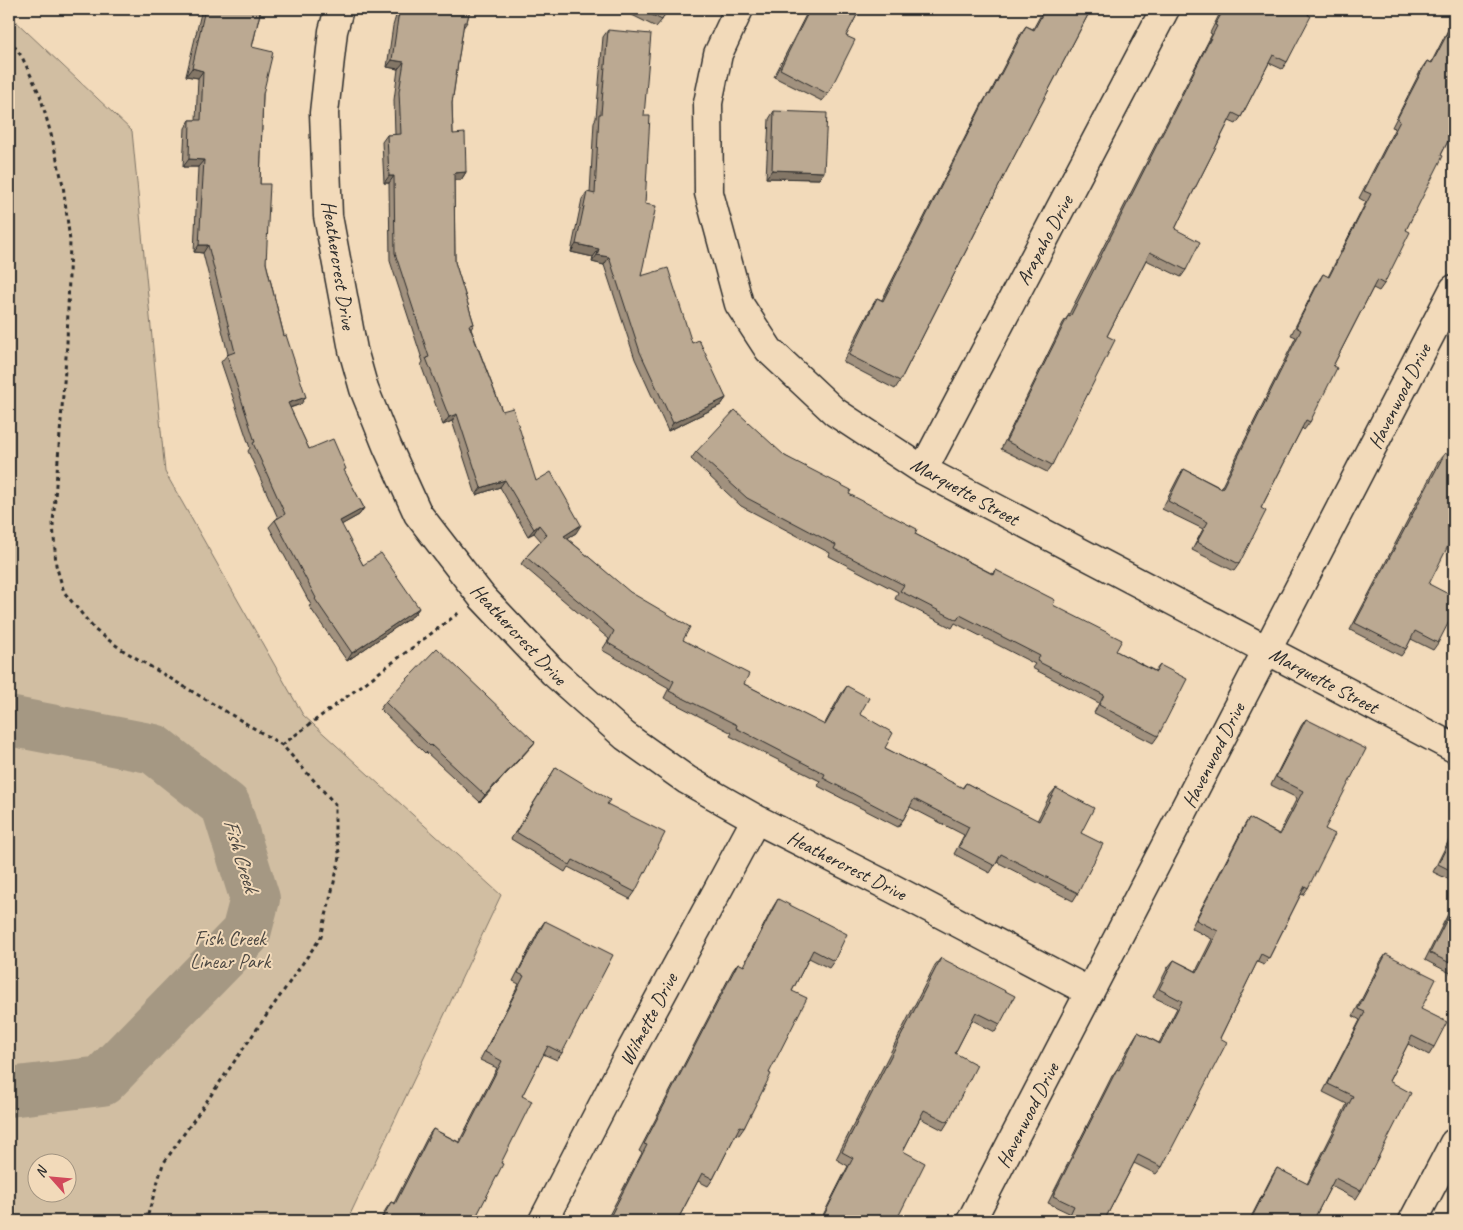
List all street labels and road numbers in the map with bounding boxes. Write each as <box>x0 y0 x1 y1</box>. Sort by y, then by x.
street label: Arapaho Drive <box>1010 190 1079 289</box>
street label: Heathercrest Drive <box>316 199 361 333</box>
street label: Havenwood Drive <box>1362 338 1437 453</box>
street label: Marquette Street <box>906 452 1025 532</box>
street label: Heathercrest Drive <box>465 578 573 691</box>
street label: Marquette Street <box>1265 641 1384 721</box>
street label: Havenwood Drive <box>1176 697 1251 812</box>
street label: Heathercrest Drive <box>783 825 912 907</box>
street label: Wilmette Drive <box>614 967 684 1070</box>
street label: Havenwood Drive <box>990 1057 1065 1172</box>

